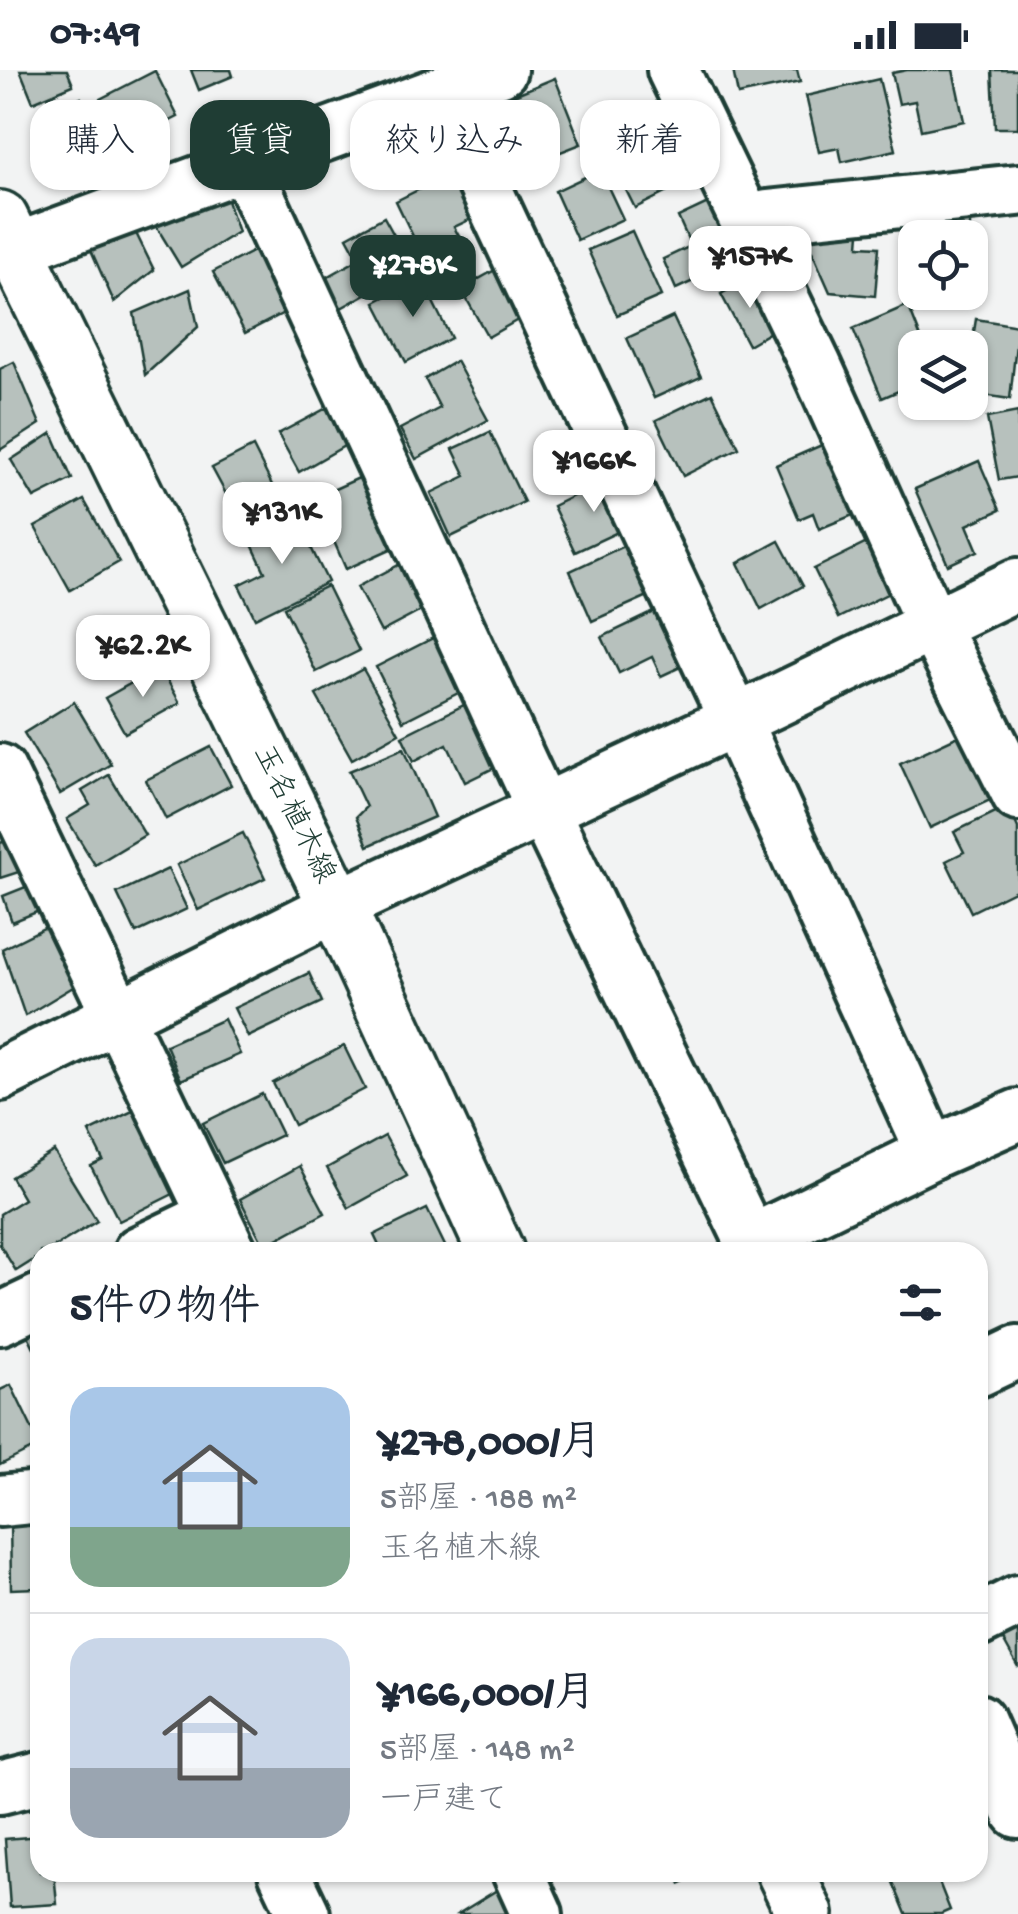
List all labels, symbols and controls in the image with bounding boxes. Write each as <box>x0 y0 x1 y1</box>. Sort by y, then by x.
text: 07:49 <box>50 13 140 57</box>
chip: 購入 <box>30 100 170 190</box>
chip: 賃貸 <box>190 100 330 190</box>
chip: 絞り込み <box>350 100 560 190</box>
chip: 新着 <box>580 100 720 190</box>
map controls <box>898 220 988 420</box>
button: locate <box>898 220 988 310</box>
pin: ¥157K <box>680 226 820 311</box>
pin: ¥278K <box>343 235 483 320</box>
text: ¥157K <box>711 239 789 277</box>
text: ¥278K <box>372 248 454 286</box>
button: layers <box>898 330 988 420</box>
pin: ¥166K <box>524 430 664 515</box>
text: ¥166K <box>555 443 633 481</box>
pin: ¥131K <box>212 482 352 567</box>
text: ¥131K <box>245 495 319 533</box>
pin: ¥62.2K <box>62 615 224 700</box>
text: ¥62.2K <box>98 628 188 666</box>
street label: 玉名植木線 <box>243 739 342 890</box>
icon: filters <box>893 1275 948 1330</box>
text: 5件の物件 <box>70 1286 260 1335</box>
text: ¥278,000/月 <box>380 1421 602 1470</box>
icon: home <box>150 1427 270 1547</box>
text: 5部屋 · 188 m² <box>380 1482 577 1520</box>
text: 玉名植木線 <box>380 1532 540 1570</box>
text: ¥166,000/月 <box>380 1672 596 1721</box>
icon: home <box>150 1678 270 1798</box>
text: 5部屋 · 148 m² <box>380 1733 575 1771</box>
text: 一戸建て <box>380 1783 508 1821</box>

